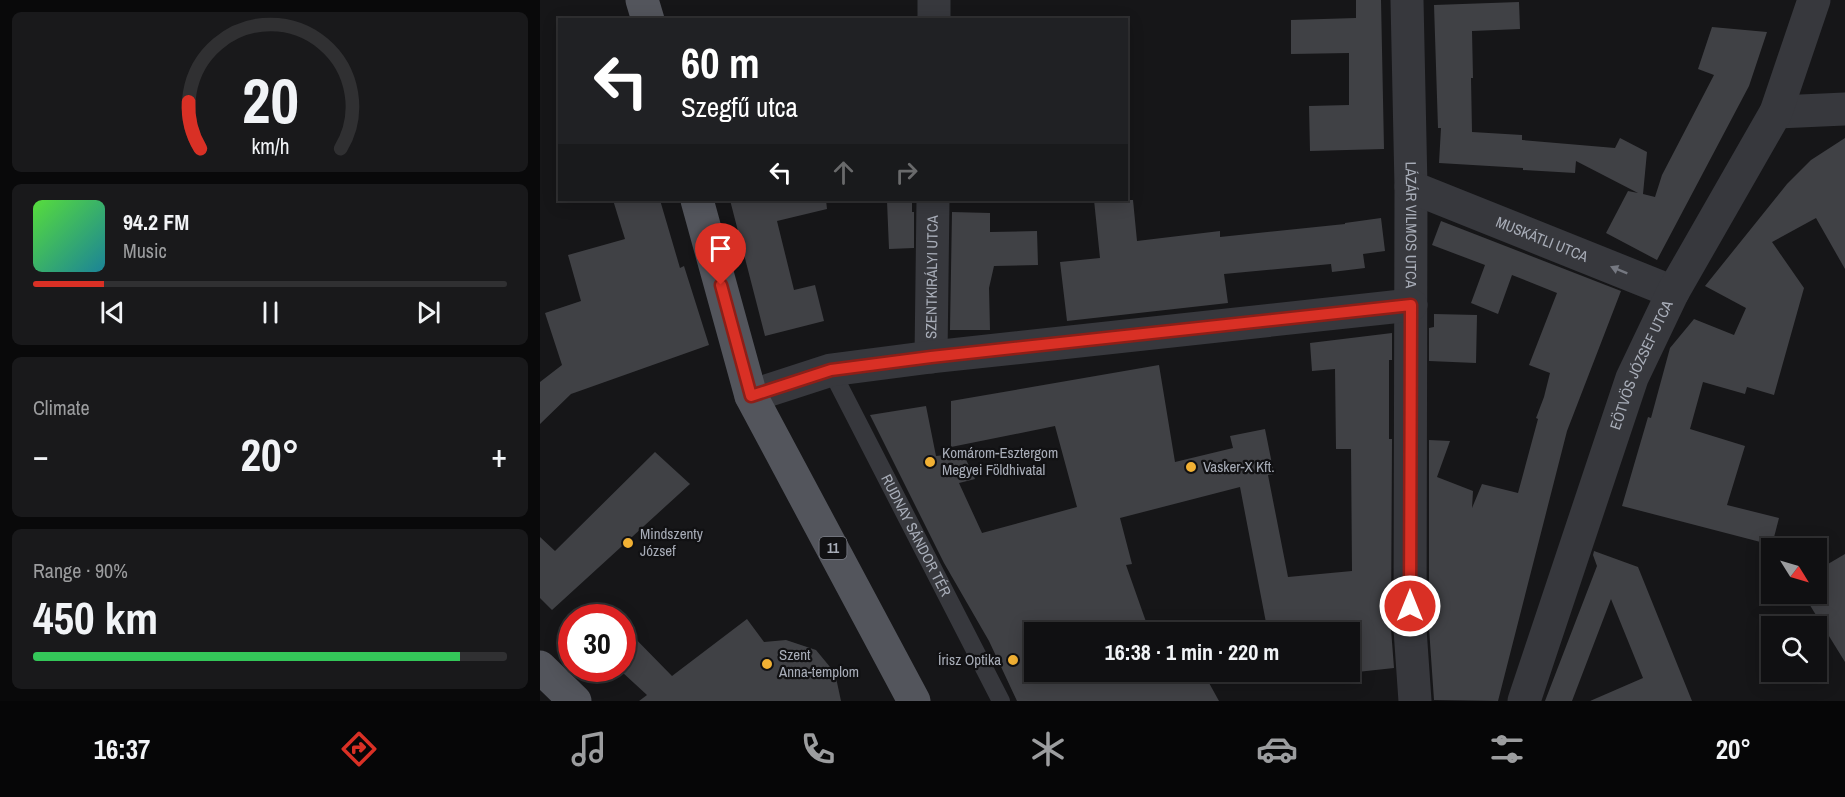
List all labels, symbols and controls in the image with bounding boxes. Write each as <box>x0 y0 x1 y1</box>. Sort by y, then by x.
text: 60 m <box>681 35 760 91</box>
icon: left <box>582 42 660 120</box>
text: 20 <box>242 58 298 142</box>
text: Szegfű utca <box>681 89 798 125</box>
text: km/h <box>251 133 289 162</box>
icon: left <box>764 156 797 189</box>
icon: ahead <box>827 156 860 189</box>
icon: right <box>890 156 923 189</box>
street label: LÁZÁR VILMOS UTCA <box>1400 161 1422 289</box>
text: 94.2 FM <box>123 207 189 237</box>
street label: MUSKÁTLI UTCA <box>1493 211 1592 267</box>
street label: SZENTKIRÁLYI UTCA <box>920 214 943 339</box>
pin <box>695 223 746 285</box>
icon: arrive <box>704 232 737 265</box>
text: Music <box>123 237 167 264</box>
one-way arrow <box>1609 265 1627 275</box>
icon: previous <box>96 296 129 329</box>
icon: pause <box>254 296 287 329</box>
icon: next <box>412 296 445 329</box>
street label: EÖTVÖS JÓZSEF UTCA <box>1604 296 1678 432</box>
text: Climate <box>33 394 90 421</box>
text: 20° <box>240 424 300 485</box>
text: − <box>33 433 49 477</box>
text: + <box>491 433 507 477</box>
place label: Komárom-Esztergom Megyei Földhivatal <box>942 442 1058 480</box>
marker: Komárom-Esztergom Megyei Földhivatal <box>923 455 937 469</box>
place label: Vasker-X Kft. <box>1203 456 1275 477</box>
marker: Vasker-X Kft. <box>1184 460 1198 474</box>
street label: RUDNAY SÁNDOR TÉR <box>876 470 957 600</box>
place label: Mindszenty József <box>640 523 704 561</box>
marker: Mindszenty József <box>621 536 635 550</box>
road number: 11 <box>820 537 846 559</box>
north arrow <box>1761 538 1827 604</box>
map controls <box>1761 538 1827 682</box>
text: Range · 90% <box>33 557 128 584</box>
position arrow <box>1378 574 1442 638</box>
text: 450 km <box>33 587 158 648</box>
speed limit sign: 30 <box>558 604 636 682</box>
button: search <box>1761 616 1827 682</box>
text: 16:38 · 1 min · 220 m <box>1105 637 1279 667</box>
place label: Szent Anna-templom <box>778 644 859 682</box>
place label: Írisz Optika <box>938 649 1001 670</box>
marker: Írisz Optika <box>1006 653 1020 667</box>
marker: Szent Anna-templom <box>760 657 774 671</box>
icon: directions <box>338 728 380 770</box>
icon: music <box>568 728 610 770</box>
icon: phone <box>797 728 839 770</box>
icon: climate <box>1027 728 1069 770</box>
icon: car <box>1256 728 1298 770</box>
icon: filters <box>1486 728 1528 770</box>
text: 16:37 <box>94 731 150 767</box>
text: 20° <box>1716 731 1751 767</box>

